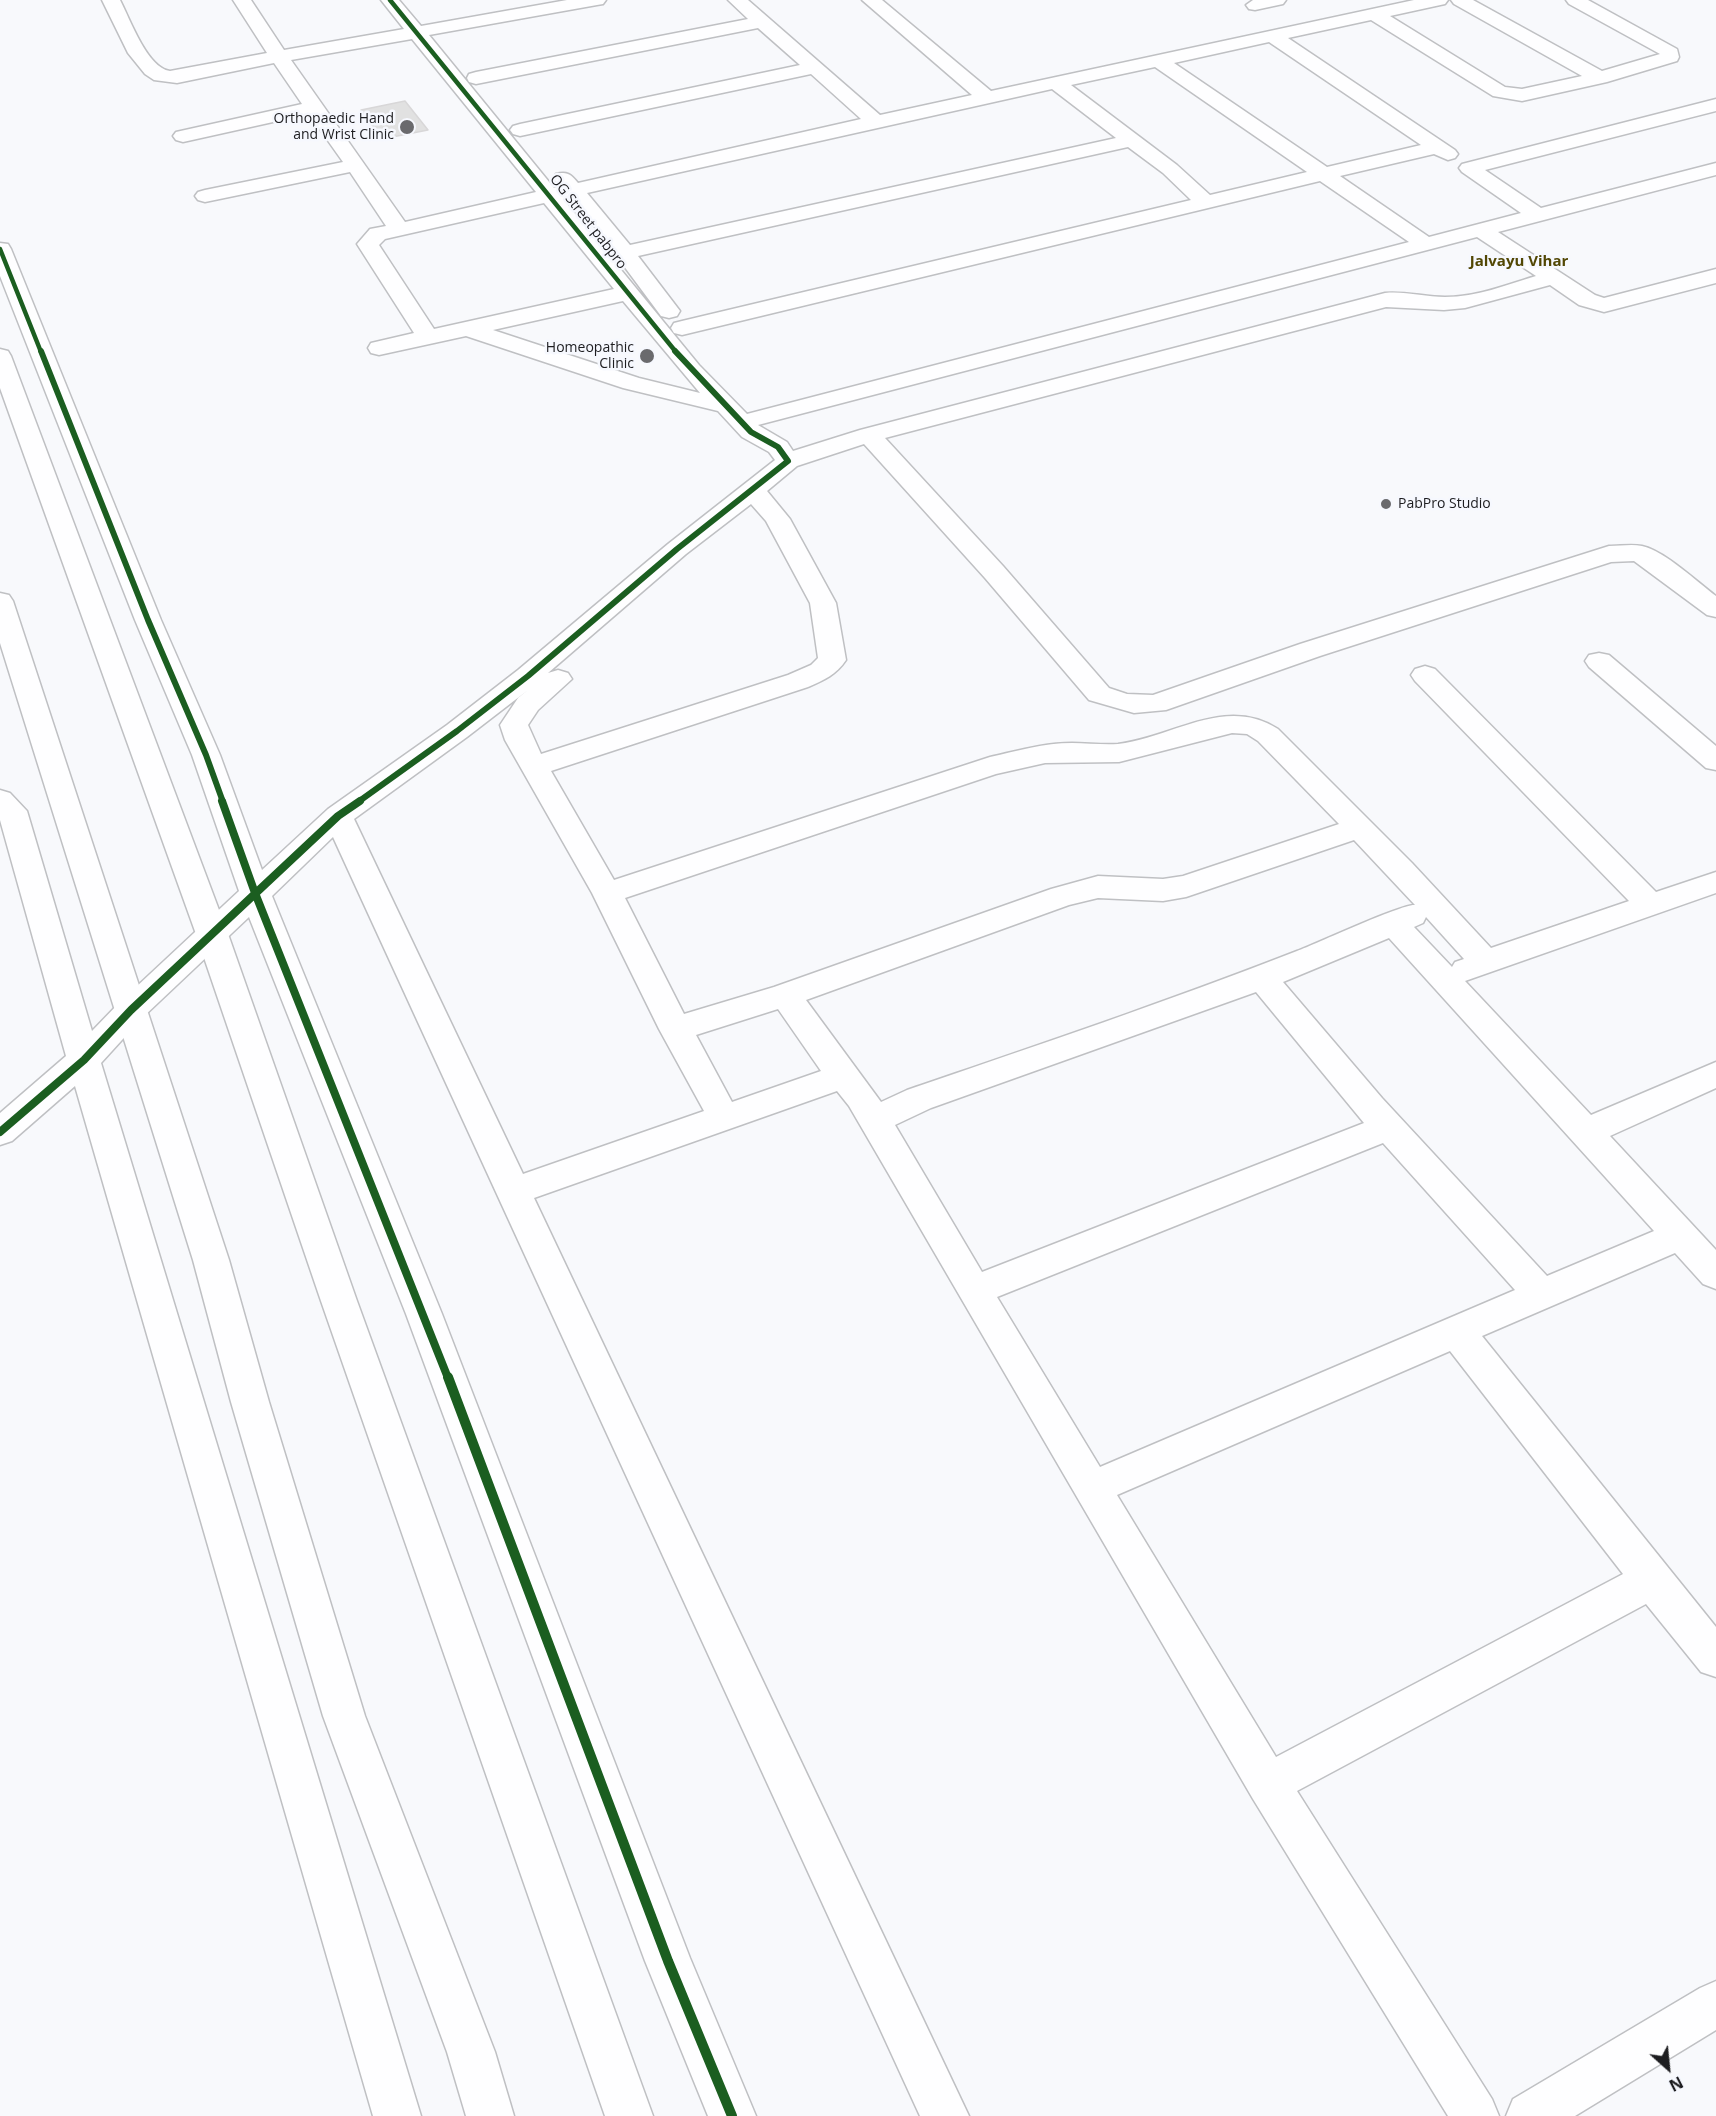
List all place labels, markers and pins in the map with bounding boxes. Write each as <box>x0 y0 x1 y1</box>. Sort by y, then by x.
place label: Orthopaedic Hand and Wrist Clinic <box>273 111 394 144</box>
marker: Orthopaedic Hand and Wrist Clinic <box>398 118 416 136</box>
place label: Homeopathic Clinic <box>546 340 634 372</box>
marker: Homeopathic Clinic <box>638 347 656 365</box>
place label: PabPro Studio <box>1398 496 1491 512</box>
marker: PabPro Studio <box>1379 497 1393 511</box>

